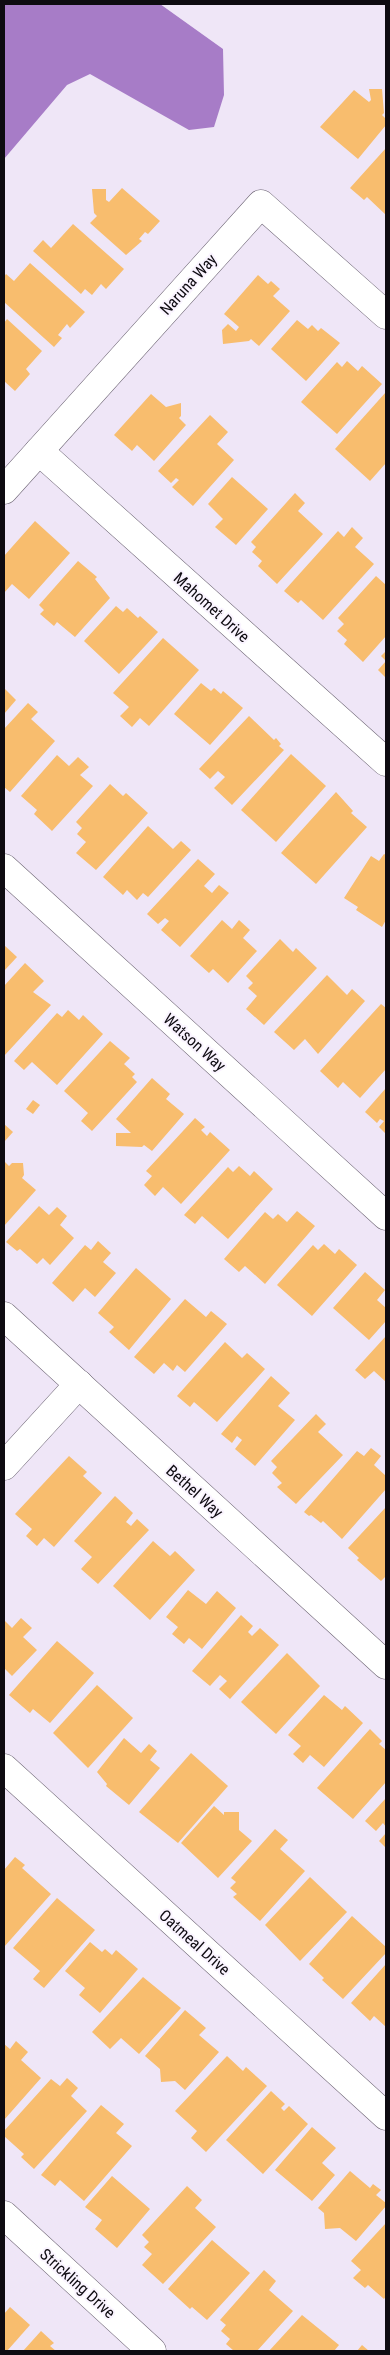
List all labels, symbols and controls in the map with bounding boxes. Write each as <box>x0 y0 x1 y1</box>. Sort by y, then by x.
street label: Naruna Way <box>156 250 221 319</box>
street label: Mahomet Drive <box>170 568 253 646</box>
street label: Watson Way <box>160 1009 230 1075</box>
street label: Bethel Way <box>162 1461 227 1522</box>
street label: Oatmeal Drive <box>155 1906 234 1979</box>
street label: Strickling Drive <box>36 2245 119 2322</box>

